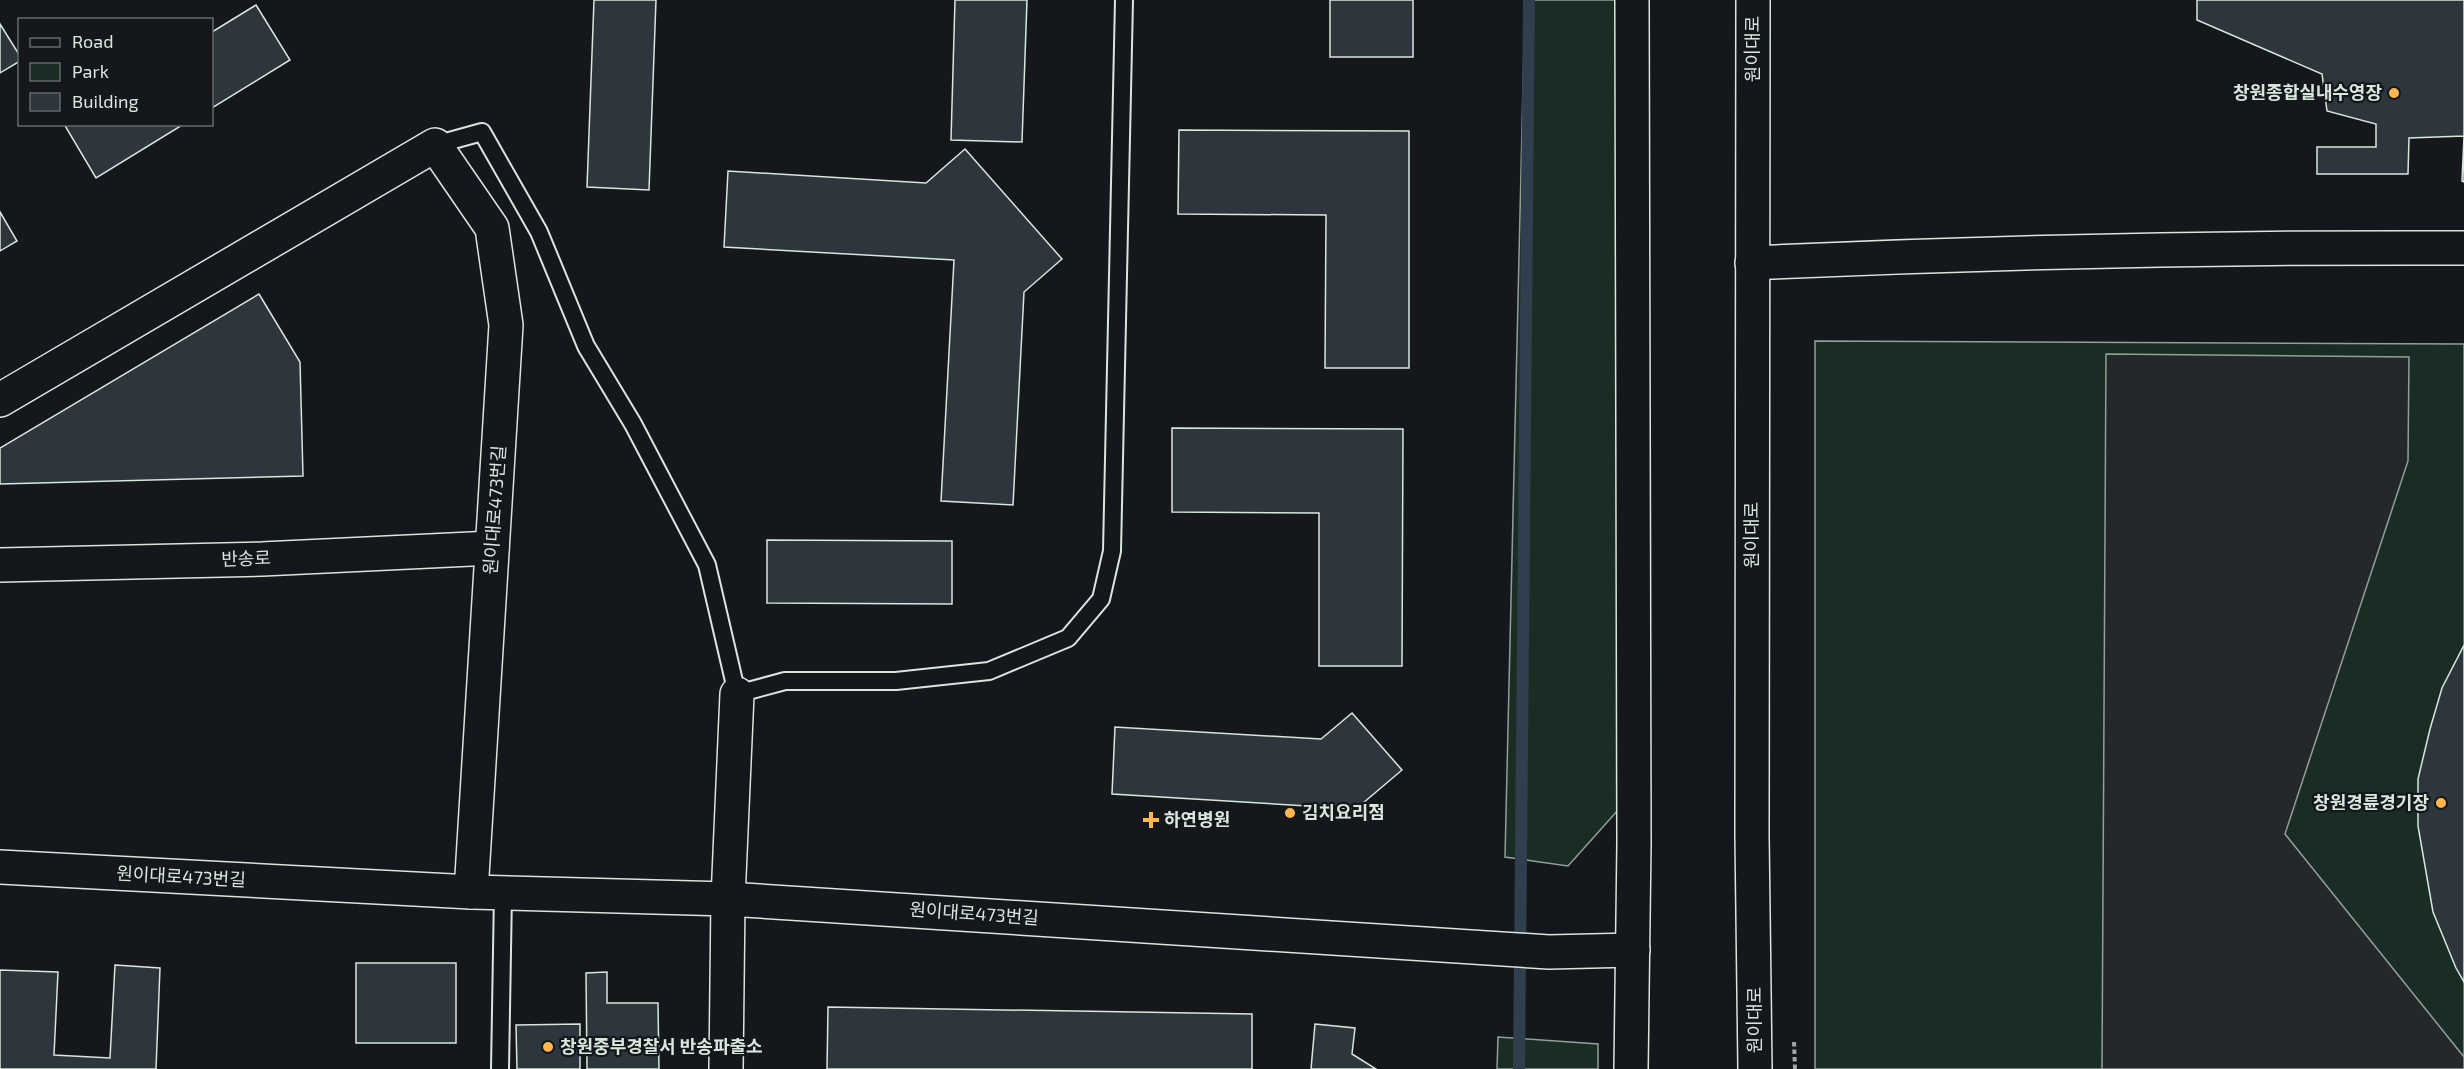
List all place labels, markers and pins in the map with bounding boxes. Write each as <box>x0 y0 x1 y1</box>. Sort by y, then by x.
place label: 창원종합실내수영장 <box>2233 81 2382 103</box>
marker: 창원종합실내수영장 <box>2387 86 2401 100</box>
place label: 창원경륜경기장 <box>2313 791 2429 813</box>
marker: 창원경륜경기장 <box>2434 796 2448 810</box>
place label: 김치요리점 <box>1302 801 1385 823</box>
marker: 김치요리점 <box>1283 806 1297 820</box>
place label: 하연병원 <box>1164 808 1230 830</box>
marker: 하연병원 <box>1142 811 1160 829</box>
place label: 창원중부경찰서 반송파출소 <box>560 1035 763 1057</box>
marker: 창원중부경찰서 반송파출소 <box>541 1040 555 1054</box>

